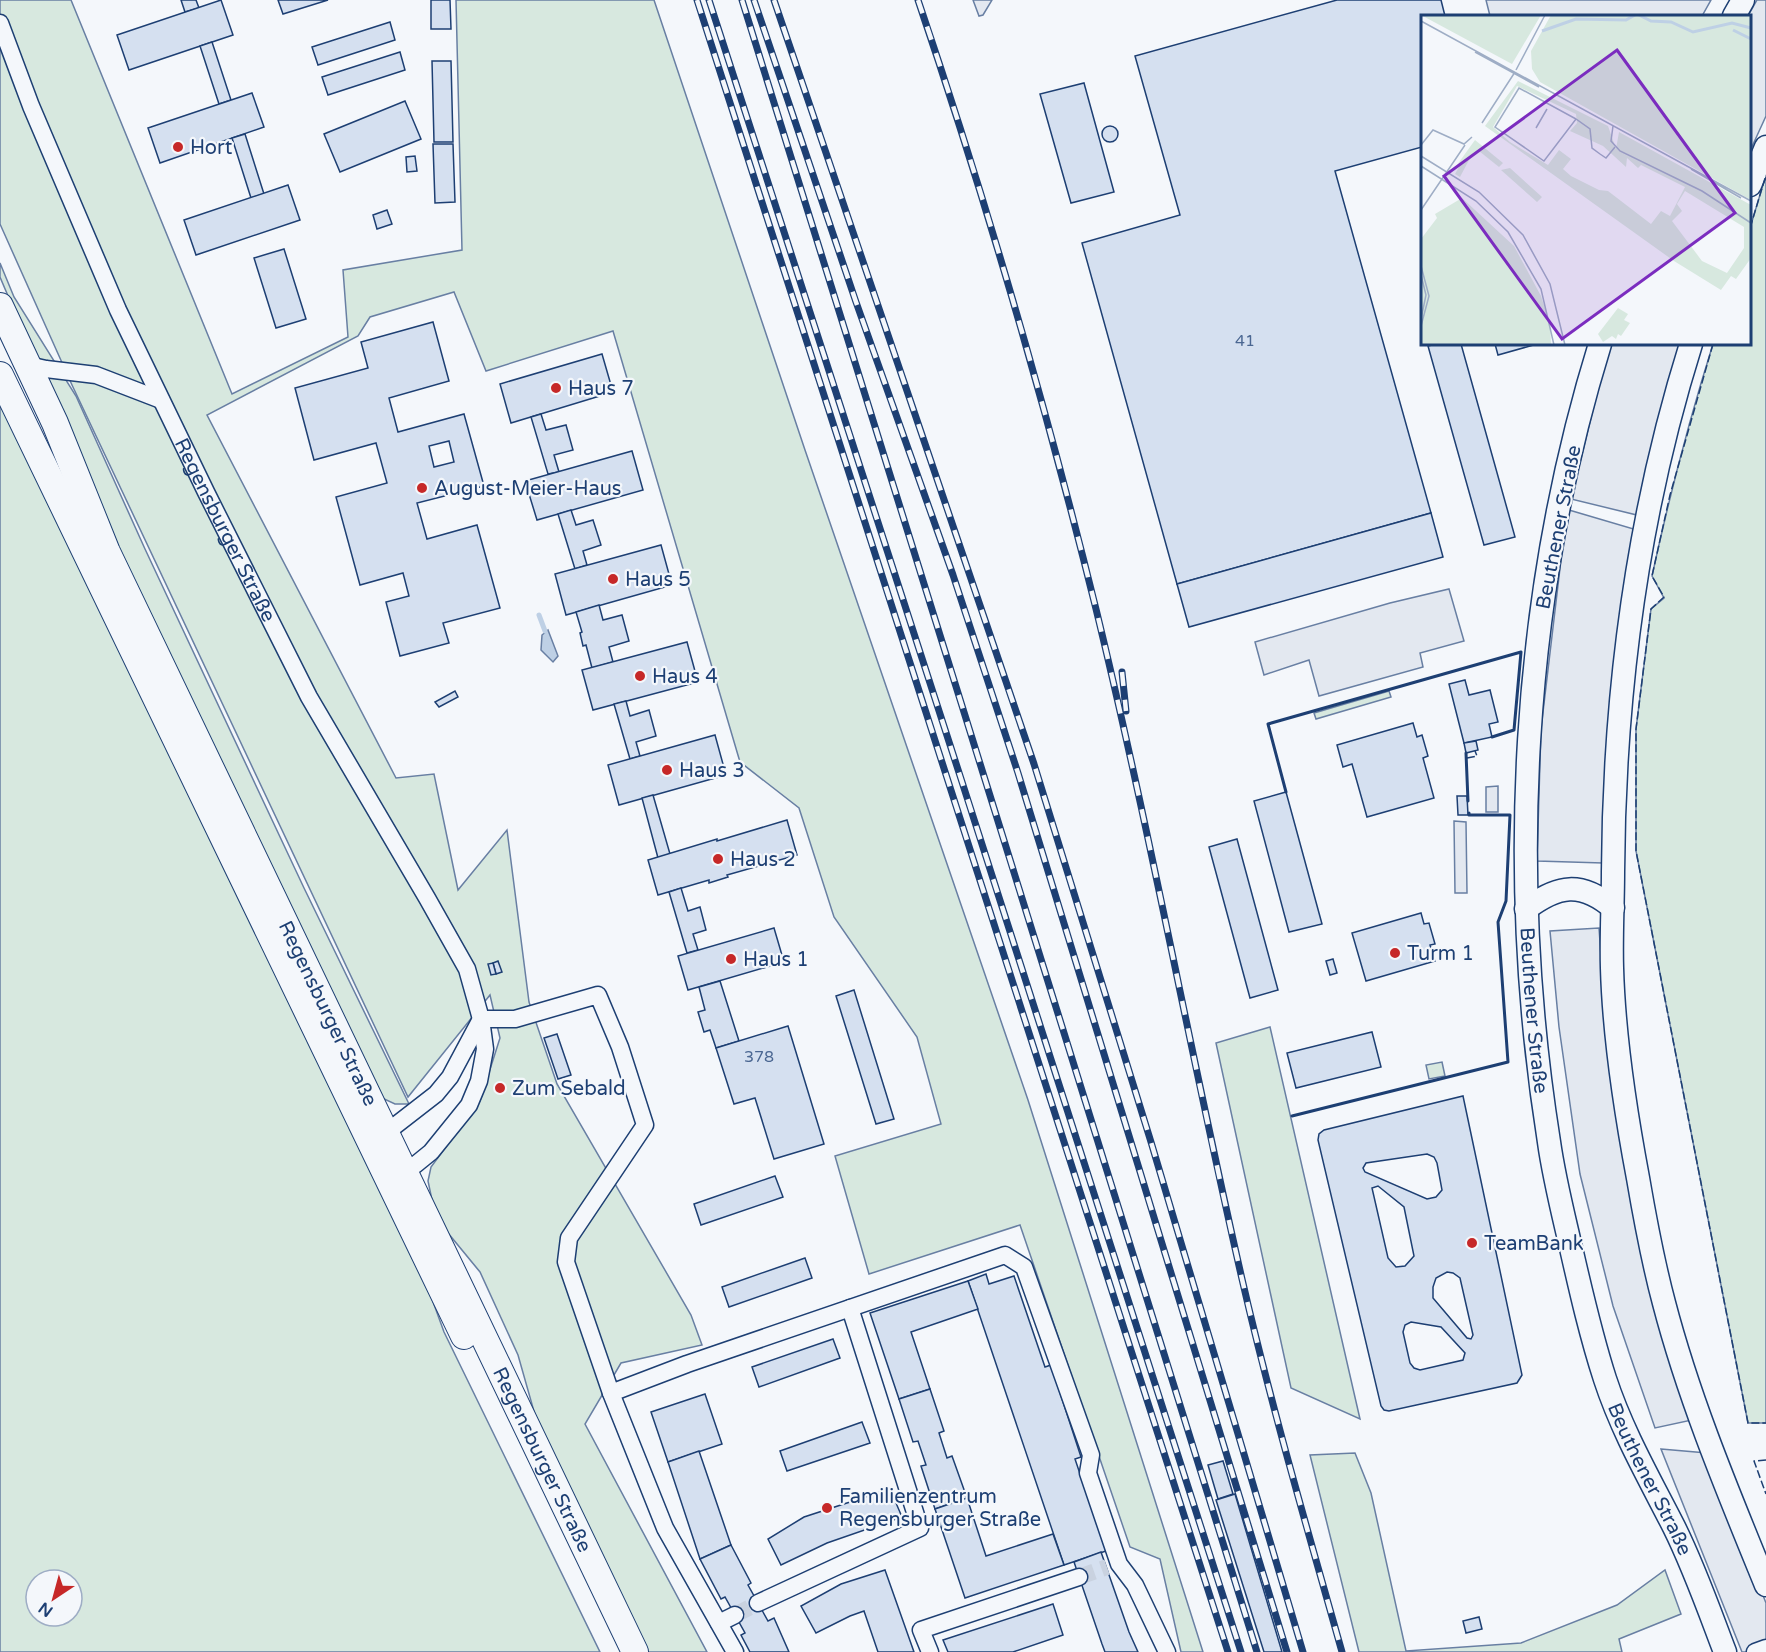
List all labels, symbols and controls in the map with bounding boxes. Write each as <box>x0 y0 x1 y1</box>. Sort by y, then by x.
inset map <box>1421 15 1751 345</box>
place label: Hort <box>190 136 233 160</box>
marker: Hort <box>171 140 185 154</box>
house number: 41 <box>1235 331 1255 351</box>
place label: Haus 7 <box>568 377 634 401</box>
marker: Haus 7 <box>549 381 563 395</box>
street label: Regensburger Straße <box>169 434 280 626</box>
street label: Beuthener Straße <box>1531 443 1587 611</box>
place label: August-Meier-Haus <box>434 477 621 501</box>
marker: August-Meier-Haus <box>415 481 429 495</box>
place label: Haus 5 <box>625 568 691 592</box>
marker: Haus 5 <box>606 572 620 586</box>
place label: Haus 4 <box>652 665 718 689</box>
marker: Haus 4 <box>633 669 647 683</box>
place label: Haus 3 <box>679 759 745 783</box>
marker: Haus 3 <box>660 763 674 777</box>
place label: Haus 2 <box>730 848 796 872</box>
marker: Haus 2 <box>711 852 725 866</box>
street label: Regensburger Straße <box>273 917 382 1110</box>
street label: Beuthener Straße <box>1514 927 1553 1095</box>
place label: Turm 1 <box>1407 942 1474 966</box>
marker: Turm 1 <box>1388 946 1402 960</box>
place label: Haus 1 <box>743 948 809 972</box>
marker: Haus 1 <box>724 952 738 966</box>
house number: 378 <box>744 1047 774 1067</box>
place label: Zum Sebald <box>512 1077 626 1101</box>
marker: Zum Sebald <box>493 1081 507 1095</box>
place label: TeamBank <box>1484 1232 1584 1256</box>
marker: TeamBank <box>1465 1236 1479 1250</box>
street label: Regensburger Straße <box>487 1364 596 1556</box>
street label: Beuthener Straße <box>1602 1400 1697 1559</box>
place label: Familienzentrum Regensburger Straße <box>839 1485 1041 1532</box>
marker: Familienzentrum Regensburger Straße <box>820 1501 834 1515</box>
north arrow <box>24 1568 84 1628</box>
text: N <box>35 1597 57 1621</box>

